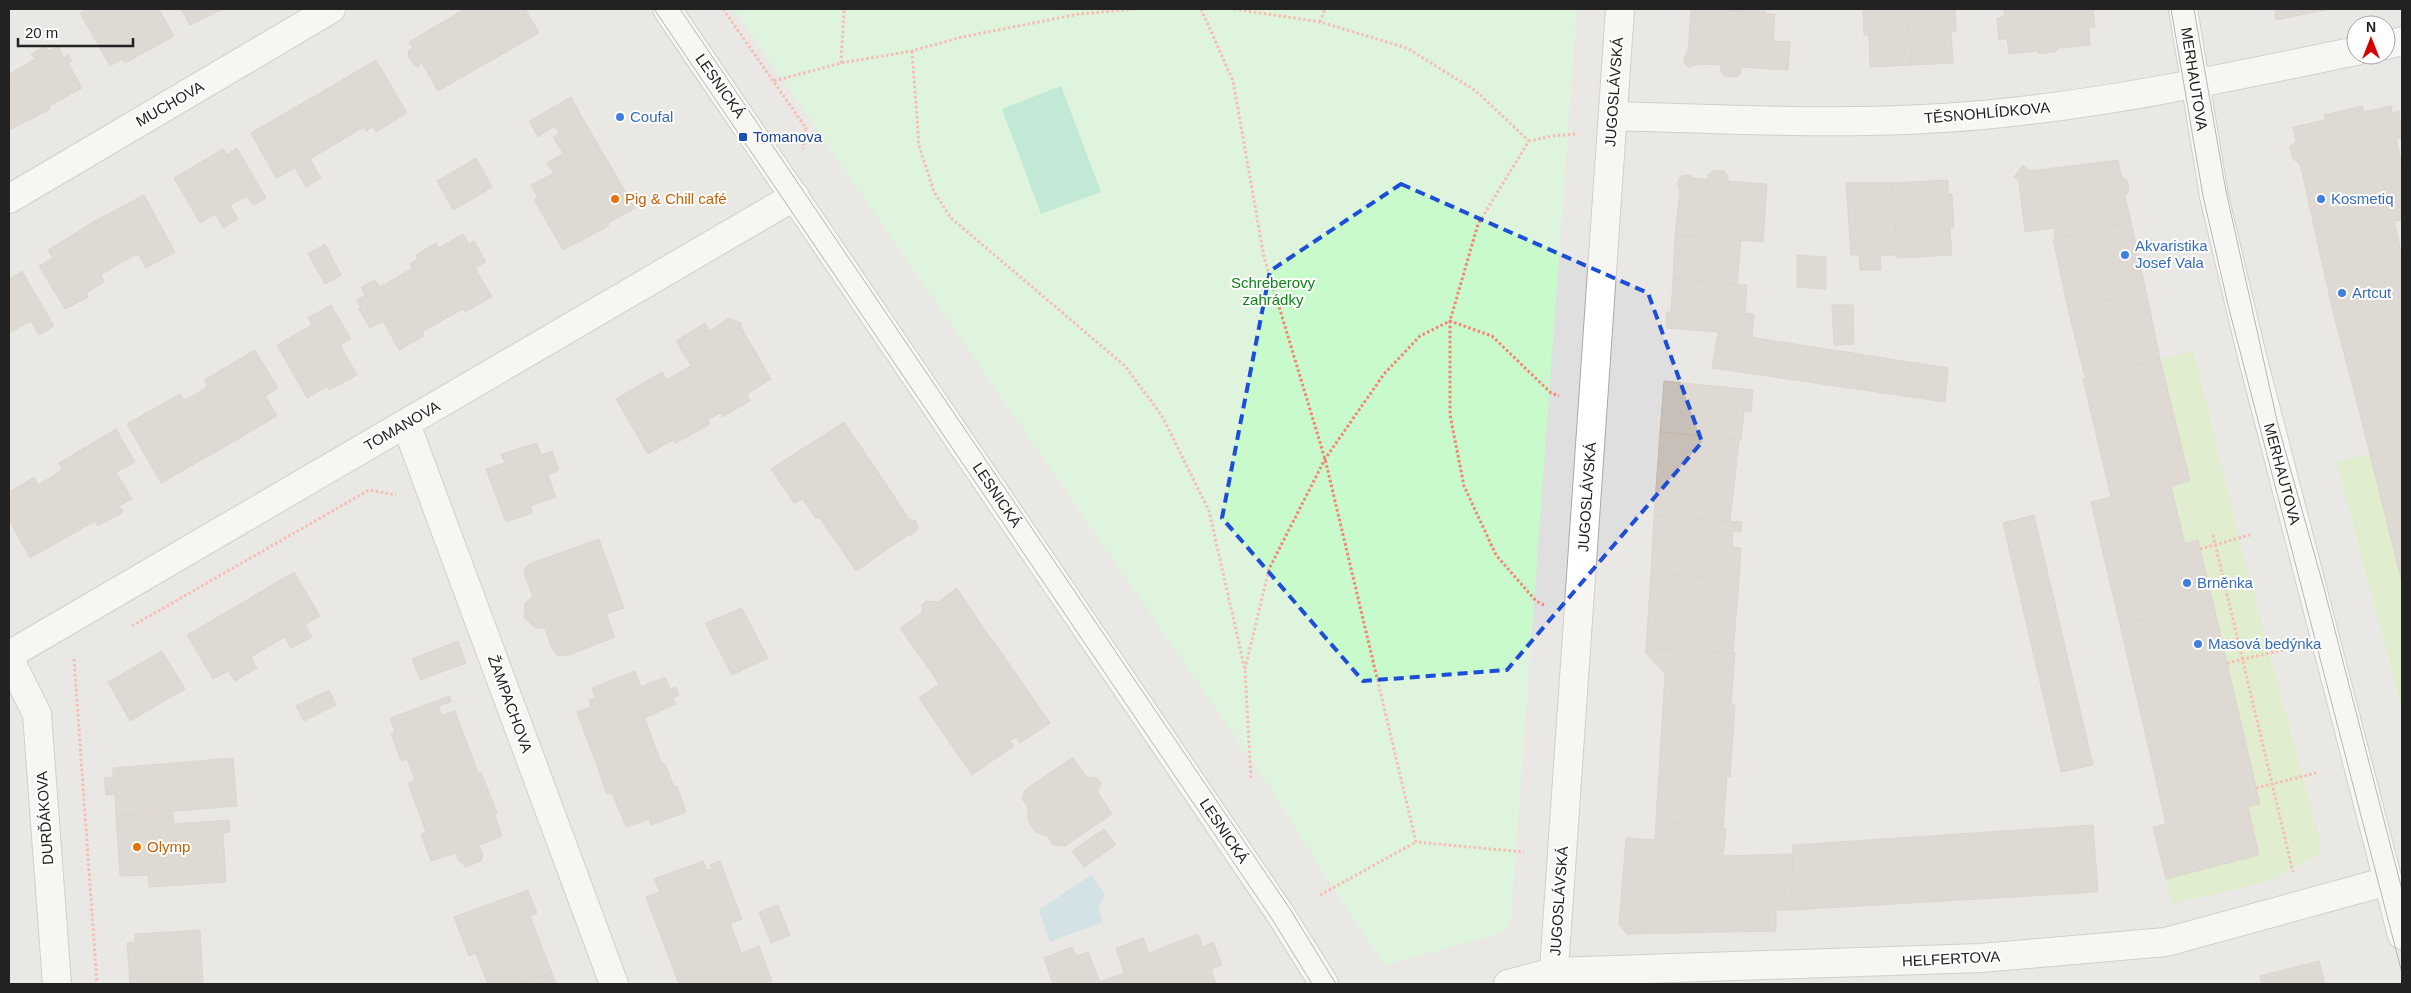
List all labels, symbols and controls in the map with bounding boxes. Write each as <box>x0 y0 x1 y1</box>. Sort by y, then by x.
scale bar <box>18 15 132 47</box>
north arrow <box>2346 15 2396 65</box>
text: N <box>2366 19 2376 35</box>
text: 20 m <box>25 24 58 41</box>
street label: MERHAUTOVA <box>2178 26 2211 132</box>
street label: JUGOSLÁVSKÁ <box>1601 36 1626 147</box>
street label: LESNICKÁ <box>692 50 749 121</box>
street label: MUCHOVA <box>133 77 207 130</box>
street label: TĚSNOHLÍDKOVA <box>1923 99 2051 126</box>
place label: Coufal <box>630 108 673 125</box>
marker: Coufal <box>614 111 626 123</box>
place label: Tomanova <box>753 128 823 145</box>
marker: Tomanova <box>737 131 749 143</box>
place label: Pig & Chill café <box>625 190 727 207</box>
place label: Kosmetiq <box>2331 190 2394 207</box>
marker: Pig & Chill café <box>609 193 621 205</box>
marker: Kosmetiq <box>2315 193 2327 205</box>
place label: Akvaristika Josef Vala <box>2135 237 2208 271</box>
marker: Akvaristika Josef Vala <box>2119 249 2131 261</box>
park label: Schreberovy zahrádky <box>1231 274 1316 308</box>
place label: Artcut <box>2352 284 2392 301</box>
marker: Artcut <box>2336 287 2348 299</box>
street label: TOMANOVA <box>361 397 443 454</box>
street label: MERHAUTOVA <box>2261 421 2304 527</box>
street label: JUGOSLÁVSKÁ <box>1574 441 1599 552</box>
street label: LESNICKÁ <box>970 459 1025 530</box>
place label: Brněnka <box>2197 574 2254 591</box>
marker: Brněnka <box>2181 577 2193 589</box>
place label: Masová bedýnka <box>2208 635 2322 652</box>
marker: Masová bedýnka <box>2192 638 2204 650</box>
street label: ŽAMPACHOVA <box>485 653 536 755</box>
street label: DURĎÁKOVA <box>33 771 56 865</box>
street label: LESNICKÁ <box>1197 795 1252 866</box>
place label: Olymp <box>147 838 190 855</box>
marker: Olymp <box>131 841 143 853</box>
street label: JUGOSLÁVSKÁ <box>1546 845 1571 956</box>
street label: HELFERTOVA <box>1901 947 2001 970</box>

